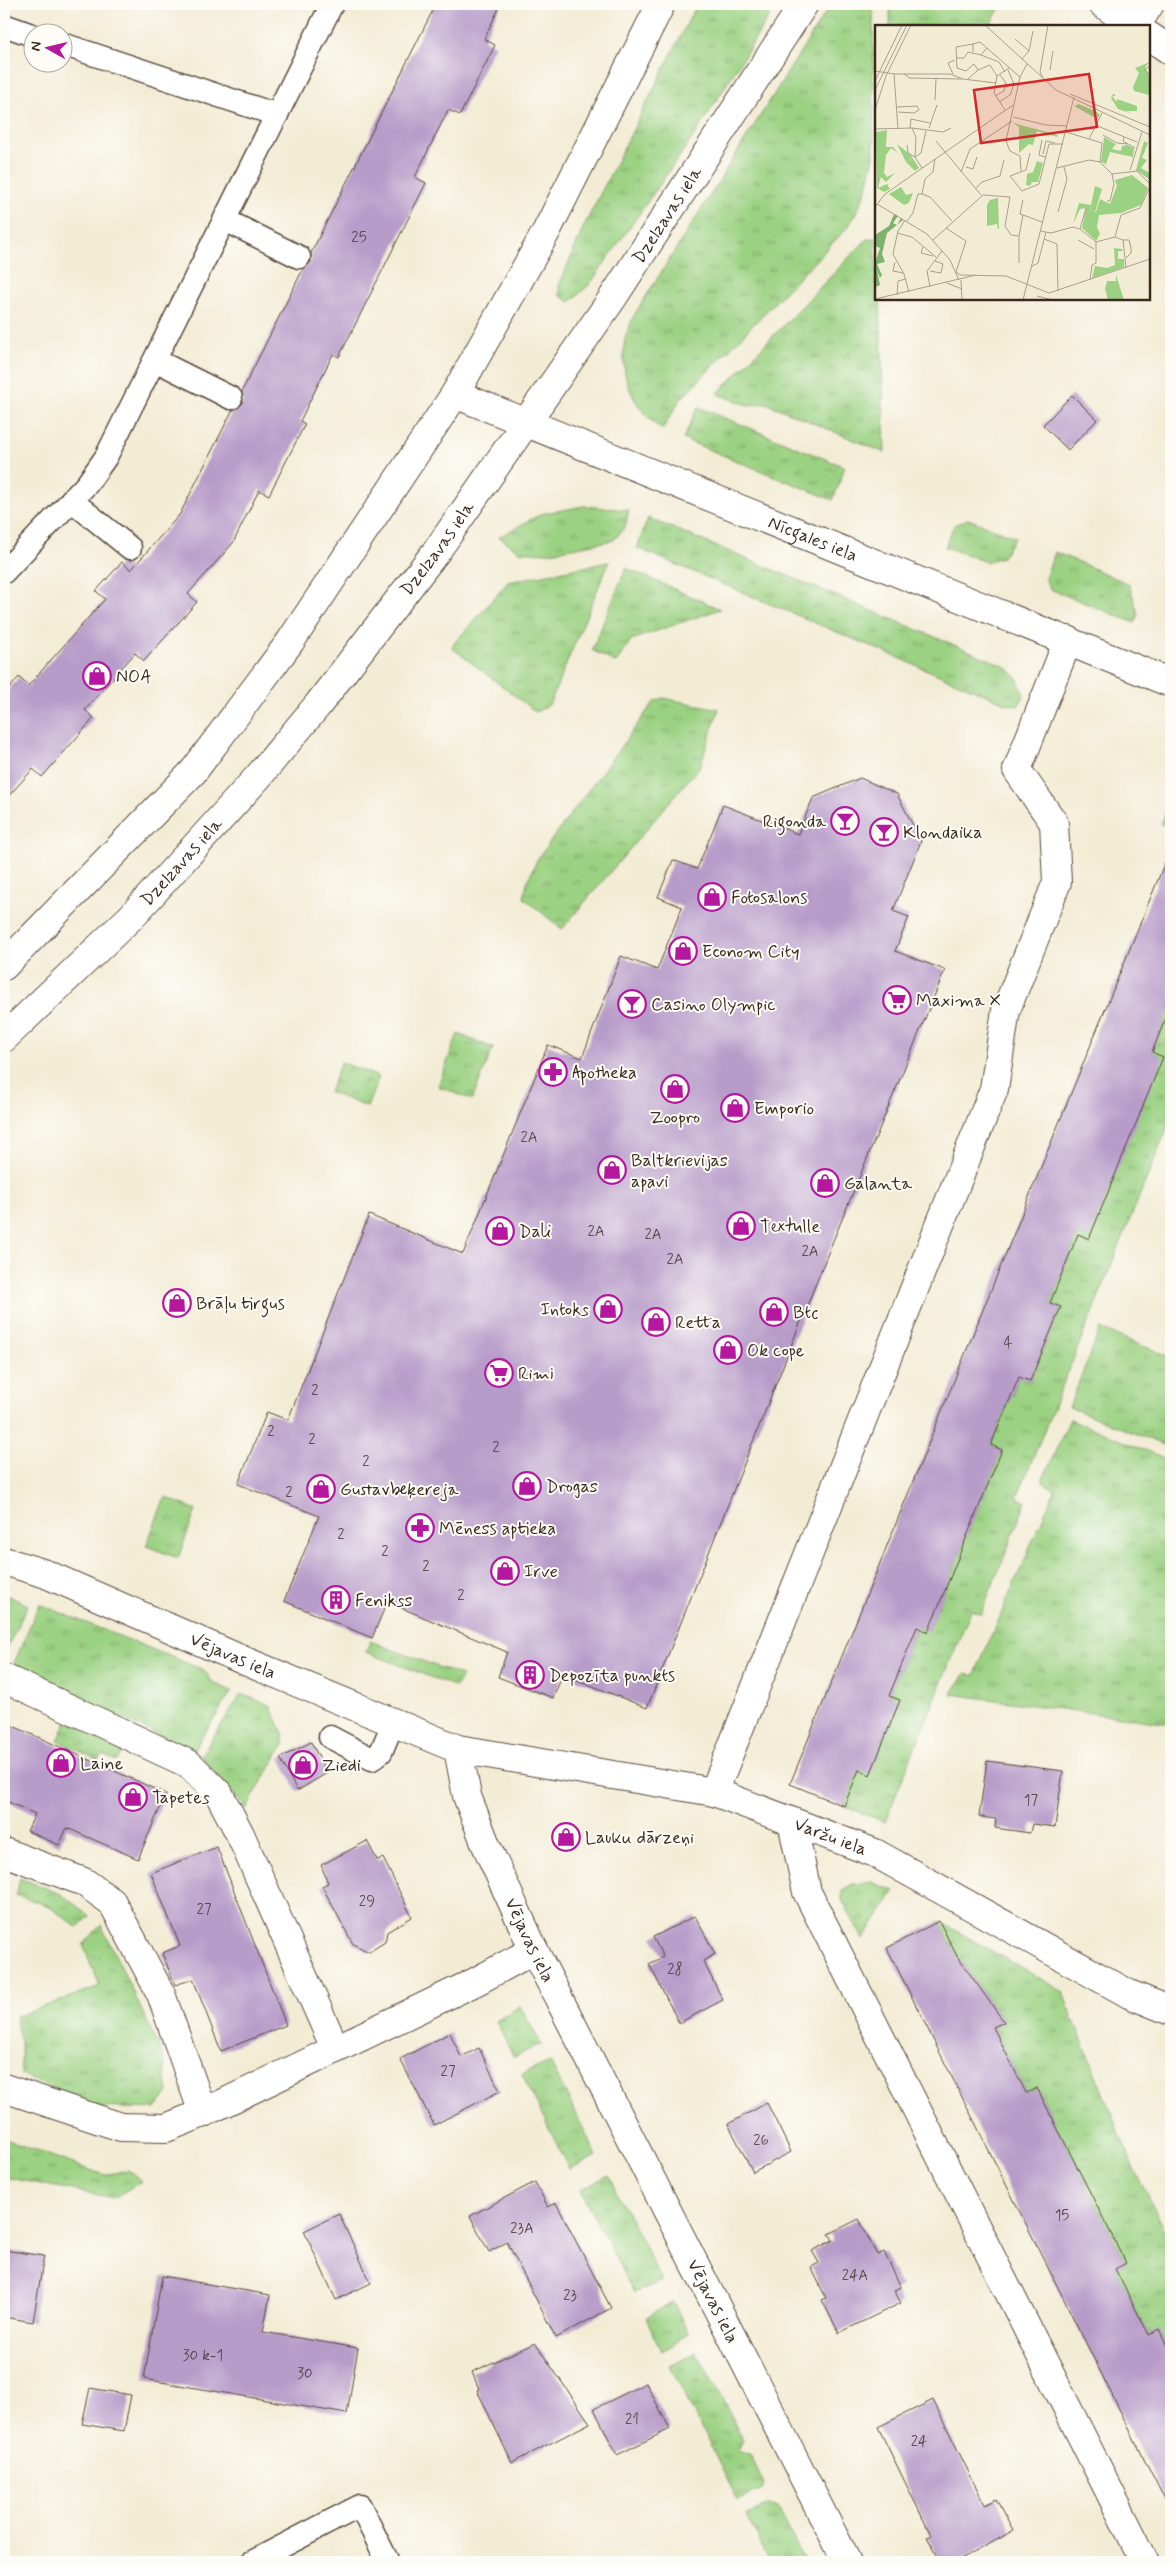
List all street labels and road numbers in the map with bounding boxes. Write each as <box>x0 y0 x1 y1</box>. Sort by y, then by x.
street label: Dzelzavas iela <box>627 162 708 269</box>
street label: Dzelzavas iela <box>395 497 481 601</box>
street label: Nīcgales iela <box>764 511 861 568</box>
street label: Dzelzavas iela <box>136 813 228 912</box>
street label: Vējavas iela <box>186 1627 279 1685</box>
street label: Varžu iela <box>791 1812 870 1862</box>
street label: Vējavas iela <box>499 1894 560 1987</box>
street label: Vējavas iela <box>681 2255 744 2347</box>

